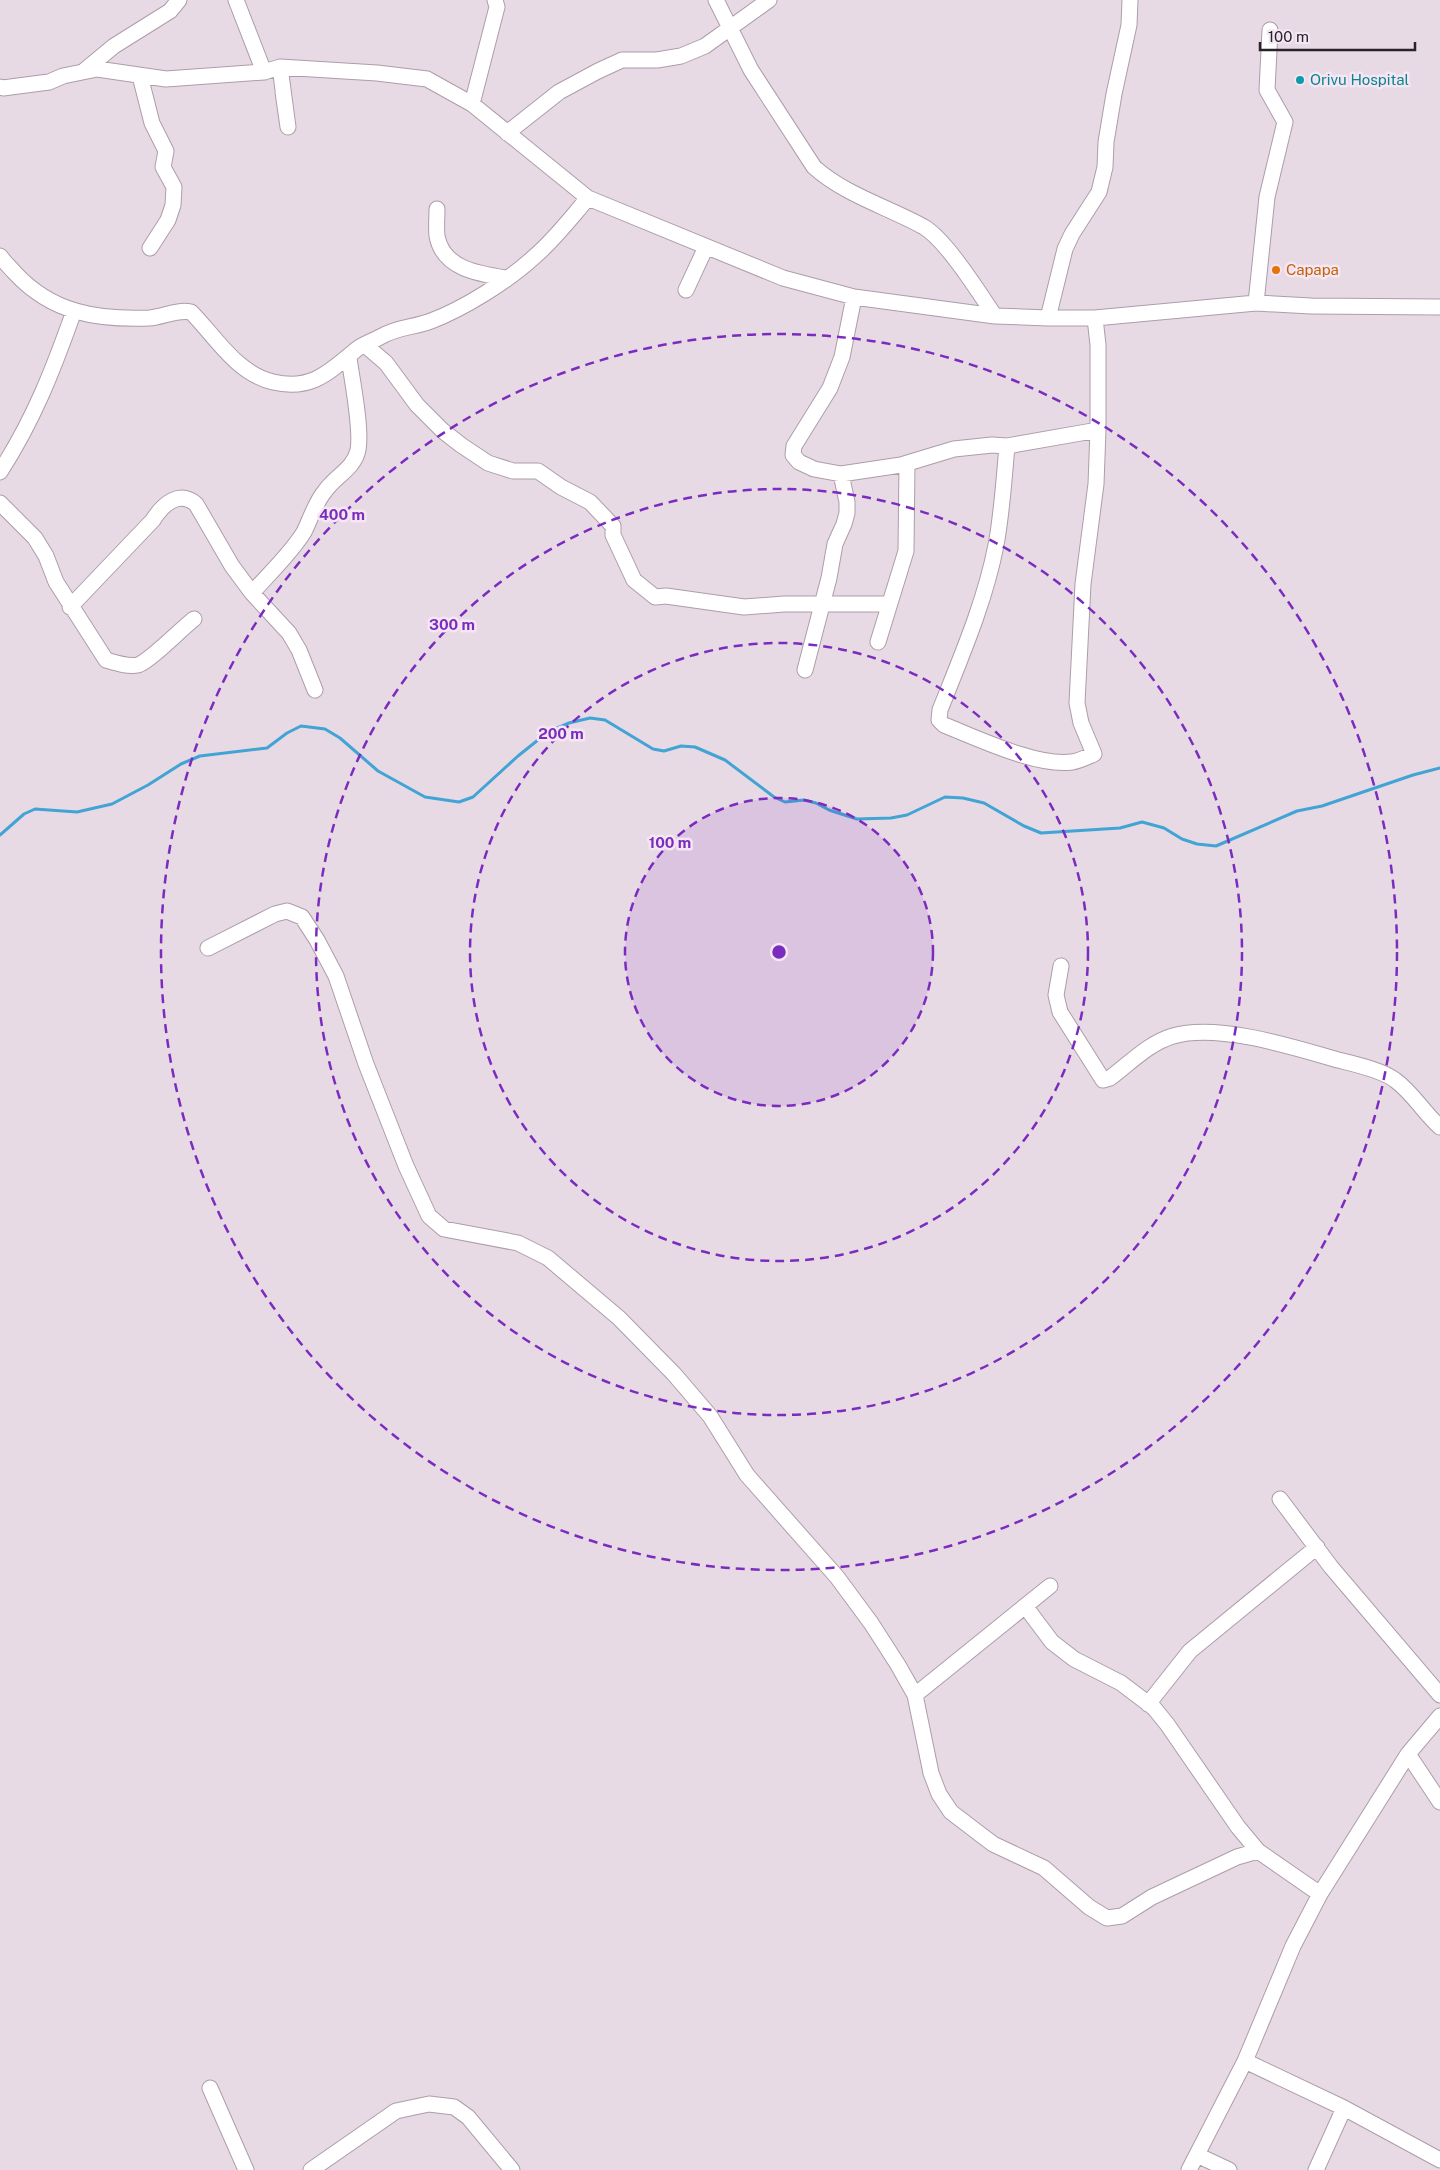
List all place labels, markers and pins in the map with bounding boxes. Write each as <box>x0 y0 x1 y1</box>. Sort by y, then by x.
place label: Orivu Hospital <box>1310 71 1409 88</box>
marker: Orivu Hospital <box>1294 74 1306 86</box>
place label: Capapa <box>1286 261 1339 278</box>
marker: Capapa <box>1270 264 1282 276</box>
centre of rings <box>770 943 788 961</box>

